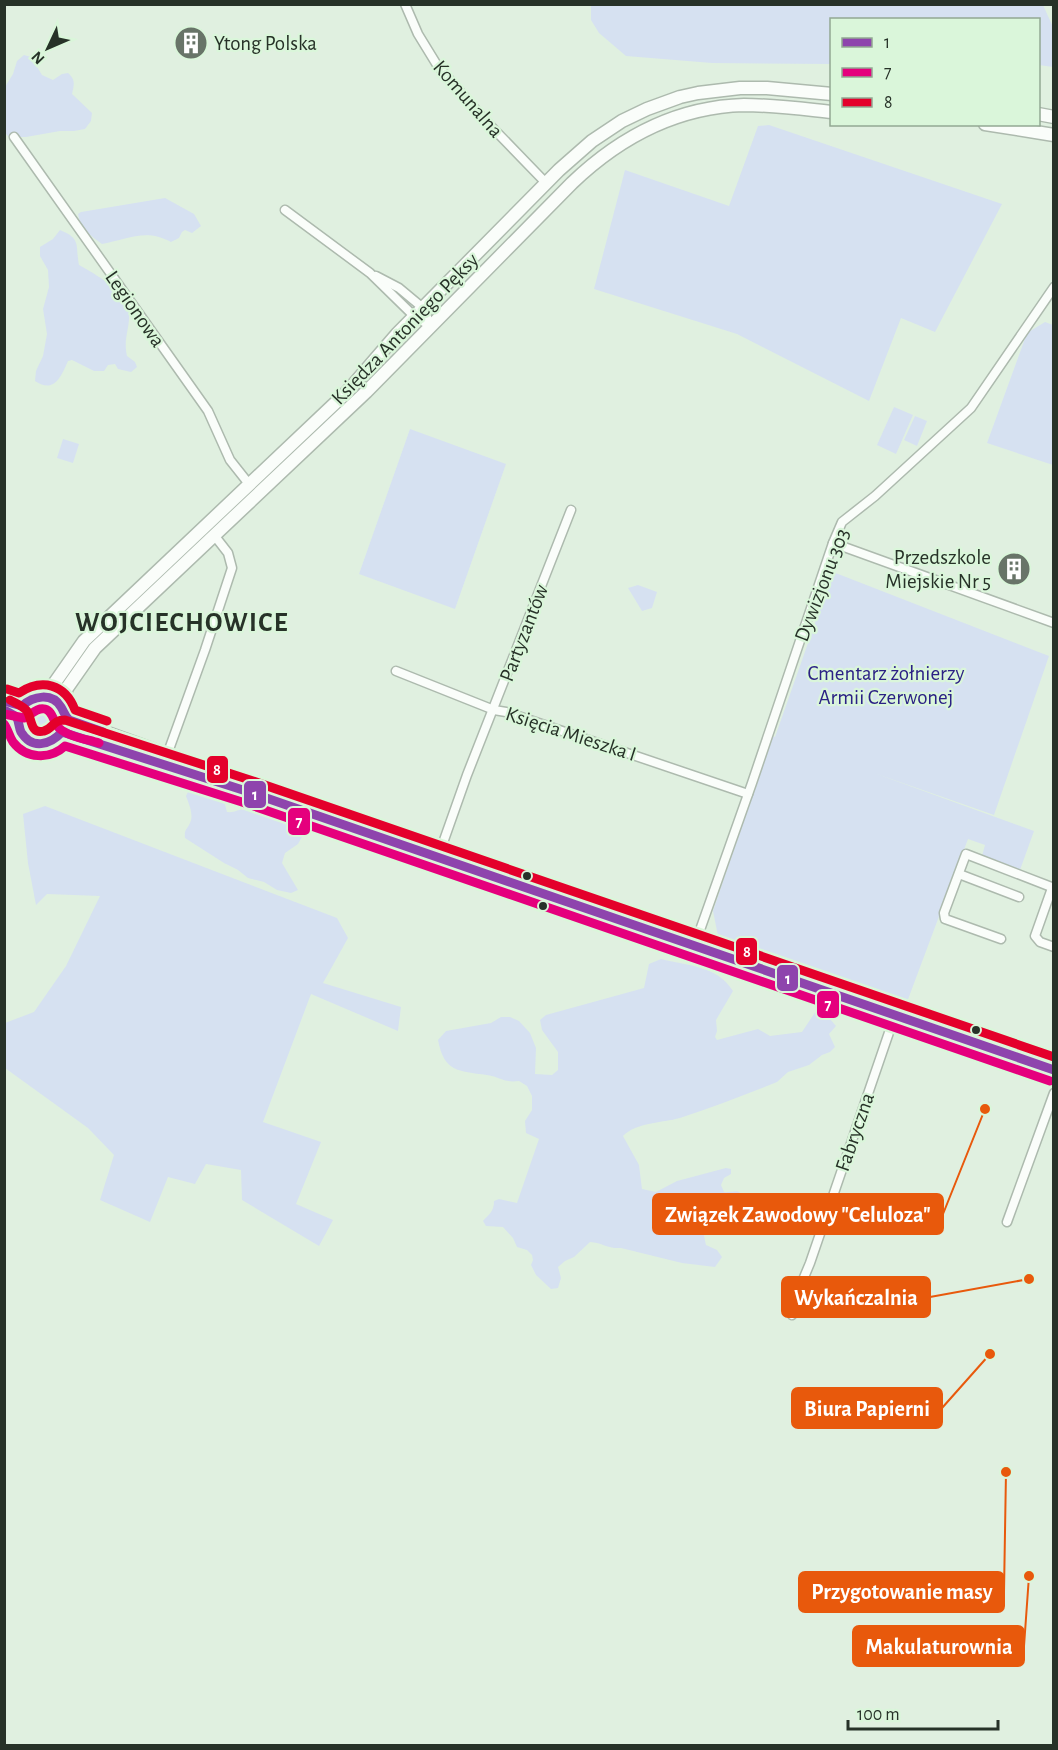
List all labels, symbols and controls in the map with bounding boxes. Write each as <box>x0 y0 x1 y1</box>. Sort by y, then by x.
north arrow <box>18 18 78 78</box>
legend <box>830 18 1040 126</box>
building icon: Ytong Polska <box>173 25 209 61</box>
place label: Ytong Polska <box>214 33 317 54</box>
text: 1 <box>884 34 890 52</box>
text: N <box>28 48 48 67</box>
street label: Komunalna <box>429 56 507 142</box>
text: 7 <box>884 64 892 82</box>
text: 8 <box>884 94 893 112</box>
street label: Księdza Antoniego Pęksy <box>327 249 483 409</box>
street label: Legionowa <box>101 267 169 351</box>
street label: Dywizjonu 303 <box>791 525 853 645</box>
place label: Przedszkole Miejskie Nr 5 <box>885 547 991 592</box>
building icon: Przedszkole Miejskie Nr 5 <box>996 551 1032 587</box>
street label: Partyzantów <box>496 582 552 684</box>
district label: WOJCIECHOWICE <box>75 609 289 636</box>
park label: Cmentarz żołnierzy Armii Czerwonej <box>807 663 965 708</box>
street label: Księcia Mieszka I <box>503 703 639 765</box>
line badge: 8 <box>206 755 229 784</box>
text: 8 <box>213 762 221 778</box>
line badge: 1 <box>243 780 267 809</box>
text: 1 <box>252 787 258 803</box>
line badge: 7 <box>287 807 311 836</box>
text: 7 <box>296 814 303 830</box>
unlabelled marker <box>521 870 533 882</box>
unlabelled marker <box>537 900 549 912</box>
line badge: 8 <box>735 937 758 966</box>
text: 8 <box>743 944 751 960</box>
line badge: 1 <box>776 964 799 992</box>
text: 1 <box>785 971 791 987</box>
line badge: 7 <box>816 990 840 1019</box>
text: 7 <box>825 997 832 1013</box>
unlabelled marker <box>970 1024 982 1036</box>
street label: Fabryczna <box>832 1090 878 1174</box>
callout: Związek Zawodowy "Celuloza" <box>653 1194 943 1234</box>
text: Związek Zawodowy "Celuloza" <box>665 1204 931 1227</box>
callout: Wykańczalnia <box>782 1277 930 1317</box>
text: Wykańczalnia <box>794 1287 918 1310</box>
callout: Biura Papierni <box>792 1388 942 1428</box>
text: Biura Papierni <box>804 1398 930 1420</box>
callout: Przygotowanie masy <box>799 1572 1004 1612</box>
text: Przygotowanie masy <box>811 1581 993 1604</box>
callout: Makulaturownia <box>853 1626 1024 1666</box>
text: Makulaturownia <box>865 1636 1013 1658</box>
scale bar <box>848 1693 998 1731</box>
text: 100 m <box>857 1706 900 1724</box>

